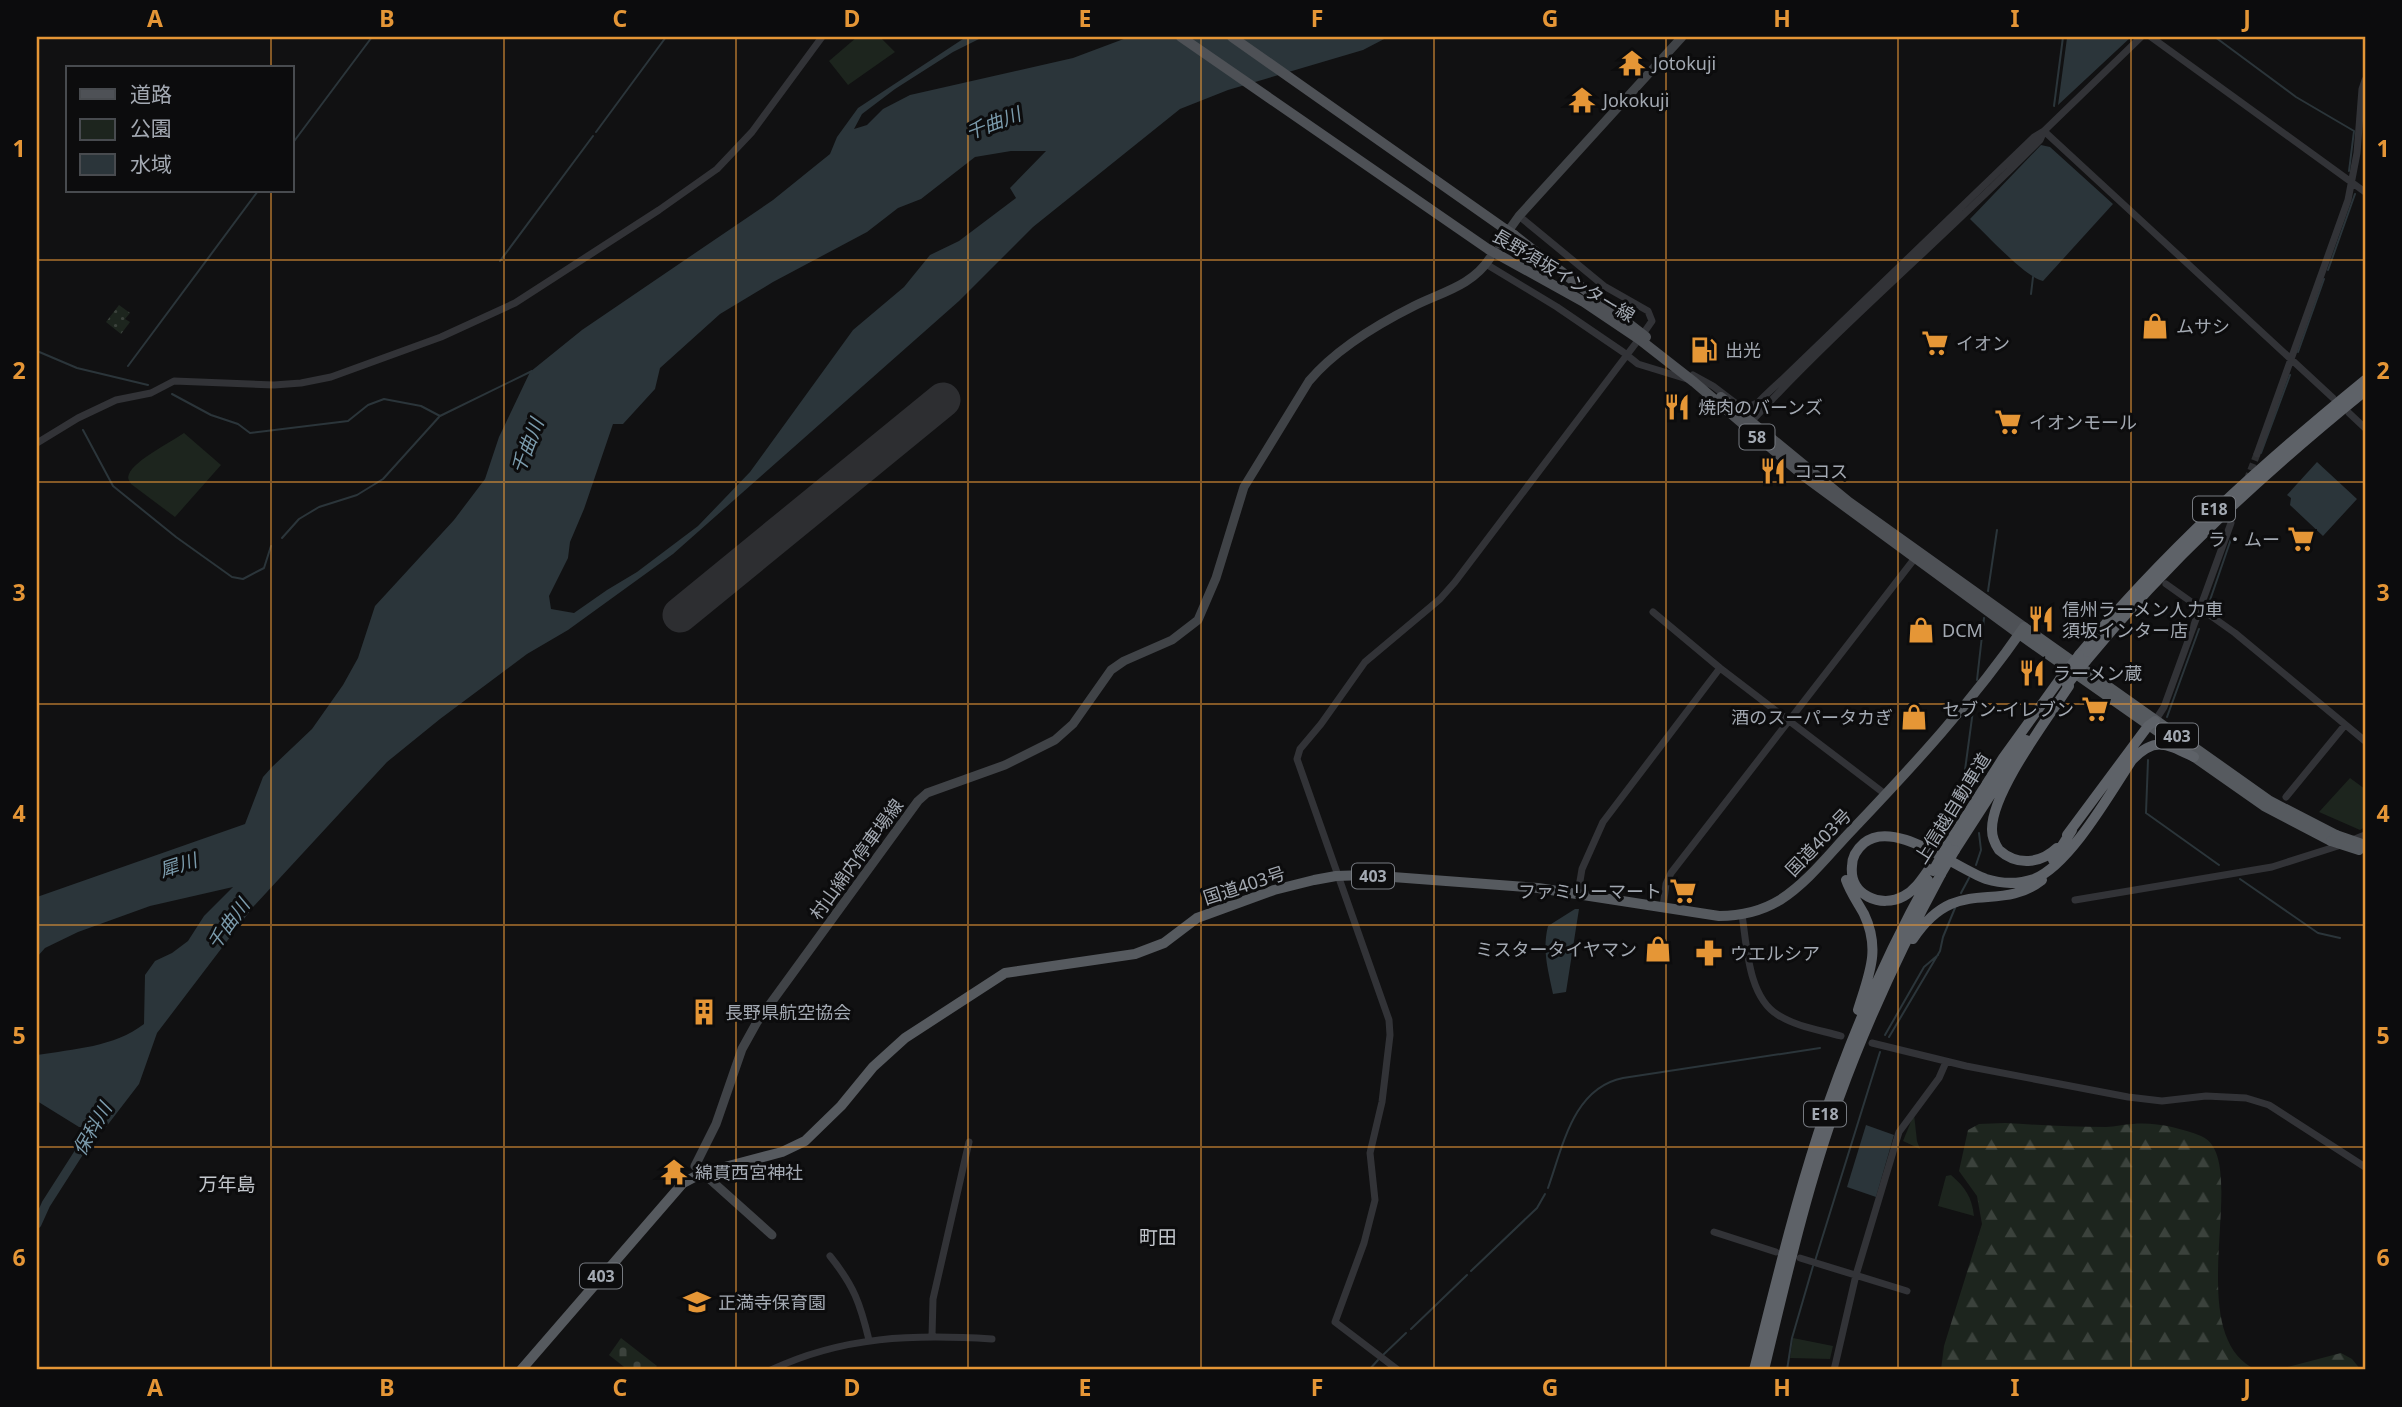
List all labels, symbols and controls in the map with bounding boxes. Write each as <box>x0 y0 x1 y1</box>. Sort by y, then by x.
text: A <box>147 2 163 34</box>
text: B <box>379 2 395 34</box>
text: C <box>613 2 628 34</box>
text: D <box>844 2 860 34</box>
text: E <box>1079 2 1091 34</box>
text: F <box>1311 2 1323 34</box>
text: G <box>1542 2 1558 34</box>
text: H <box>1773 2 1791 34</box>
text: I <box>2011 2 2020 34</box>
text: J <box>2241 2 2251 34</box>
temple icon: Jotokuji <box>1617 48 1647 78</box>
place label: Jotokuji <box>1651 51 1716 75</box>
legend <box>66 66 294 192</box>
text: 道路 <box>130 80 172 108</box>
temple icon: Jokokuji <box>1567 85 1597 115</box>
place label: Jokokuji <box>1601 88 1669 112</box>
water label: 千曲川 <box>962 100 1026 145</box>
text: 公園 <box>130 114 172 142</box>
text: 1 <box>12 132 26 164</box>
text: 1 <box>2376 132 2390 164</box>
text: 水域 <box>130 150 172 178</box>
street label: 長野須坂インター線 <box>1488 223 1640 327</box>
shop icon: ムサシ <box>2140 311 2170 341</box>
place label: ムサシ <box>2176 314 2230 338</box>
supermarket icon: イオン <box>1920 328 1950 358</box>
place label: イオン <box>1956 331 2010 355</box>
fuel station icon: 出光 <box>1689 335 1719 365</box>
place label: 出光 <box>1725 338 1761 362</box>
text: 2 <box>12 354 26 386</box>
text: 2 <box>2376 354 2390 386</box>
restaurant icon: 焼肉のバーンズ <box>1662 392 1692 422</box>
place label: 焼肉のバーンズ <box>1698 395 1823 419</box>
supermarket icon: イオンモール <box>1993 407 2023 437</box>
place label: イオンモール <box>2029 410 2137 434</box>
water label: 千曲川 <box>505 413 550 477</box>
road number: 58 <box>1740 424 1774 450</box>
restaurant icon: ココス <box>1758 456 1788 486</box>
place label: ココス <box>1794 459 1848 483</box>
road number: E18 <box>2193 496 2235 522</box>
supermarket icon: ラ・ムー <box>2286 524 2316 554</box>
place label: ラ・ムー <box>2208 527 2280 551</box>
text: 3 <box>12 576 26 608</box>
text: 3 <box>2376 576 2390 608</box>
place label: 信州ラーメン人力車 須坂インター店 <box>2062 597 2223 642</box>
restaurant icon: 信州ラーメン人力車 須坂インター店 <box>2026 604 2056 634</box>
shop icon: DCM <box>1906 615 1936 645</box>
place label: DCM <box>1942 618 1983 642</box>
restaurant icon: ラーメン蔵 <box>2017 658 2047 688</box>
place label: ラーメン蔵 <box>2053 661 2142 685</box>
supermarket icon: セブン-イレブン <box>2080 694 2110 724</box>
place label: セブン-イレブン <box>1942 697 2074 721</box>
shop icon: 酒のスーパータカぎ <box>1899 702 1929 732</box>
place label: 酒のスーパータカぎ <box>1731 705 1893 729</box>
road number: 403 <box>2156 723 2198 748</box>
street label: 上信越自動車道 <box>1908 748 1996 868</box>
street label: 村山綿内停車場線 <box>804 794 908 924</box>
text: 4 <box>12 797 26 829</box>
text: 4 <box>2376 797 2390 829</box>
street label: 国道403号 <box>1780 803 1856 881</box>
water label: 犀川 <box>156 846 202 883</box>
street label: 国道403号 <box>1200 860 1288 910</box>
road number: 403 <box>1352 863 1394 888</box>
supermarket icon: ファミリーマート <box>1668 876 1698 906</box>
place label: ファミリーマート <box>1518 879 1662 903</box>
water label: 千曲川 <box>201 892 256 955</box>
shop icon: ミスタータイヤマン <box>1643 934 1673 964</box>
place label: ミスタータイヤマン <box>1476 937 1637 961</box>
pharmacy icon: ウエルシア <box>1694 938 1724 968</box>
place label: ウエルシア <box>1730 941 1820 965</box>
building icon: 長野県航空協会 <box>689 997 719 1027</box>
place label: 長野県航空協会 <box>725 1000 851 1024</box>
text: 5 <box>12 1019 26 1051</box>
text: 5 <box>2376 1019 2390 1051</box>
water label: 保科川 <box>66 1096 119 1160</box>
road number: E18 <box>1804 1102 1846 1126</box>
temple icon: 綿貫西宮神社 <box>659 1157 689 1187</box>
place label: 綿貫西宮神社 <box>695 1160 803 1184</box>
district label: 万年島 <box>198 1171 256 1197</box>
district label: 町田 <box>1139 1224 1177 1250</box>
text: 6 <box>12 1241 26 1273</box>
text: 6 <box>2376 1241 2390 1273</box>
road number: 403 <box>580 1264 622 1288</box>
school or university icon: 正満寺保育園 <box>682 1287 712 1317</box>
place label: 正満寺保育園 <box>718 1290 826 1314</box>
text: A <box>147 1371 163 1403</box>
text: B <box>379 1371 395 1403</box>
text: C <box>613 1371 628 1403</box>
text: D <box>844 1371 860 1403</box>
text: E <box>1079 1371 1091 1403</box>
text: F <box>1311 1371 1323 1403</box>
text: G <box>1542 1371 1558 1403</box>
text: H <box>1773 1371 1791 1403</box>
text: I <box>2011 1371 2020 1403</box>
text: J <box>2241 1371 2251 1403</box>

